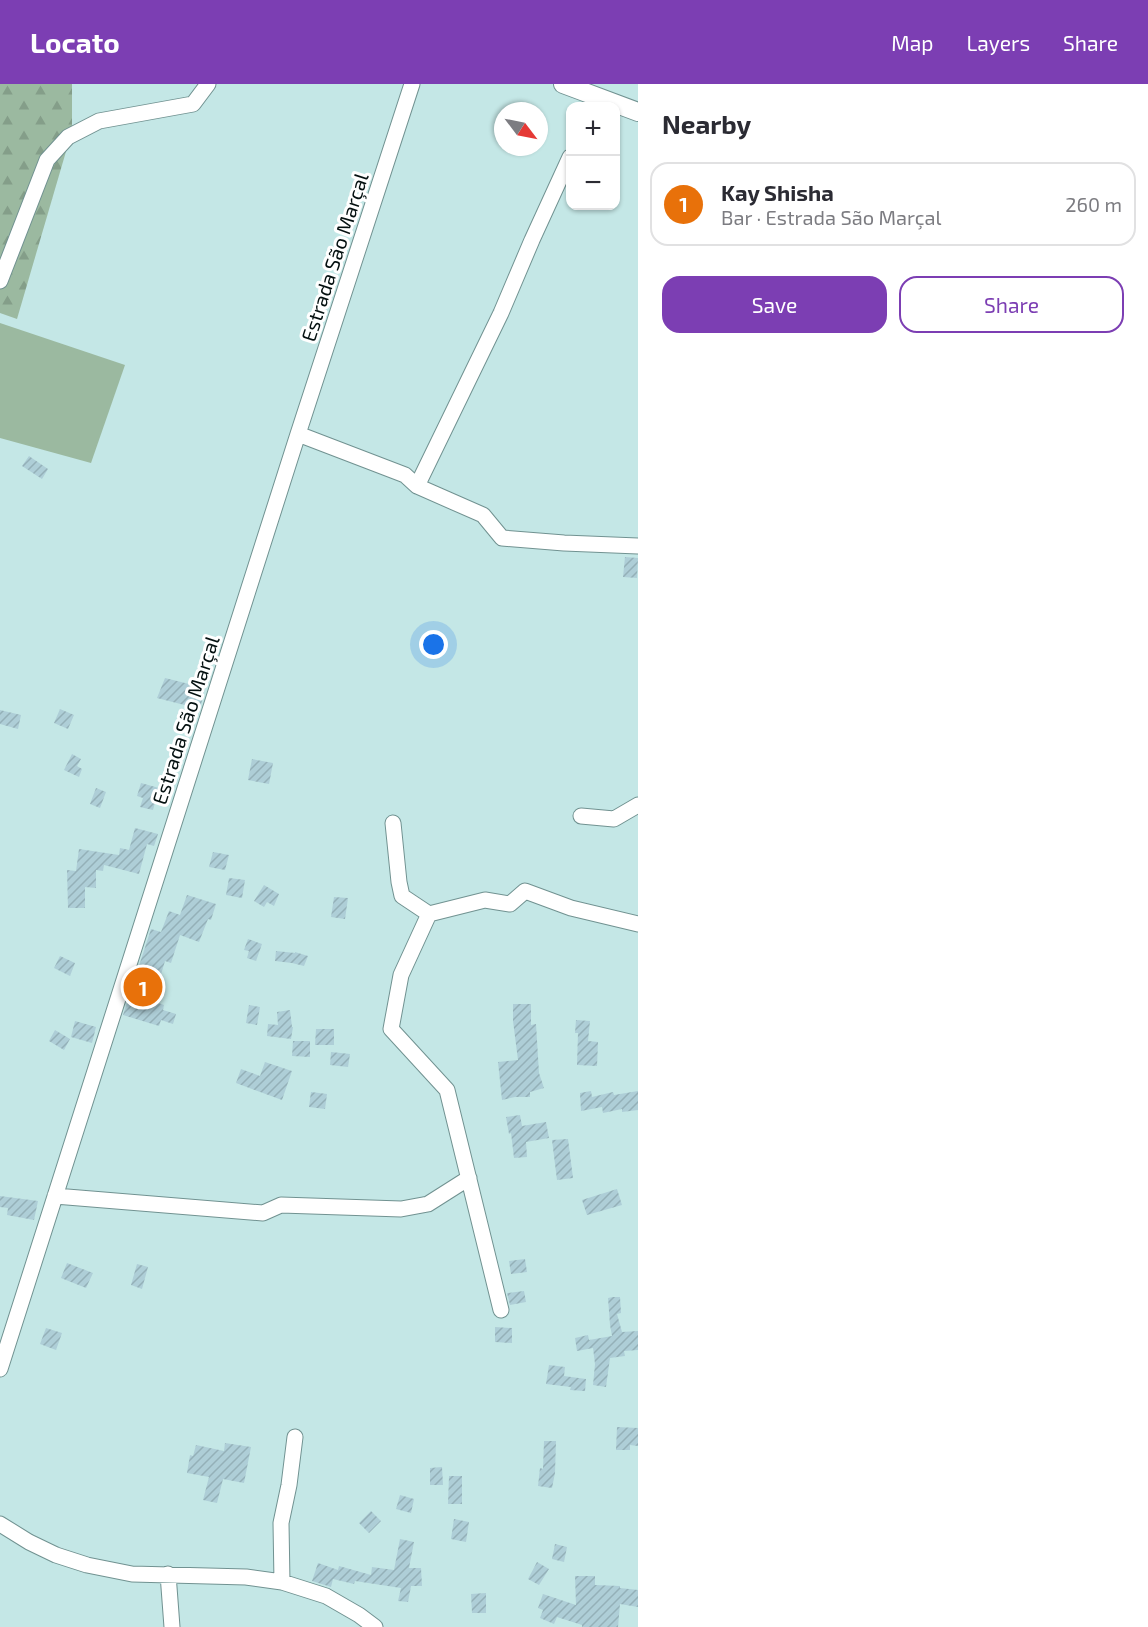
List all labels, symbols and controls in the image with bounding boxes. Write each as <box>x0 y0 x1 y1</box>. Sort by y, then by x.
text: Locato <box>30 25 120 59</box>
text: Map <box>891 30 933 55</box>
text: Layers <box>966 30 1030 55</box>
text: Share <box>1063 30 1118 55</box>
north arrow <box>494 102 548 156</box>
map controls <box>566 102 620 210</box>
button: + <box>566 102 620 156</box>
text: Nearby <box>662 108 751 139</box>
button: − <box>566 156 620 210</box>
street label: Estrada São Marçal <box>295 170 374 345</box>
text: Kay Shisha <box>721 179 834 205</box>
text: 1 <box>679 192 688 216</box>
text: 260 m <box>1065 192 1122 216</box>
text: Bar · Estrada São Marçal <box>721 205 942 229</box>
button: Save <box>662 276 887 333</box>
button: Share <box>899 276 1124 333</box>
your location <box>419 630 448 659</box>
street label: Estrada São Marçal <box>146 633 225 808</box>
pin: 1 <box>124 964 162 1010</box>

